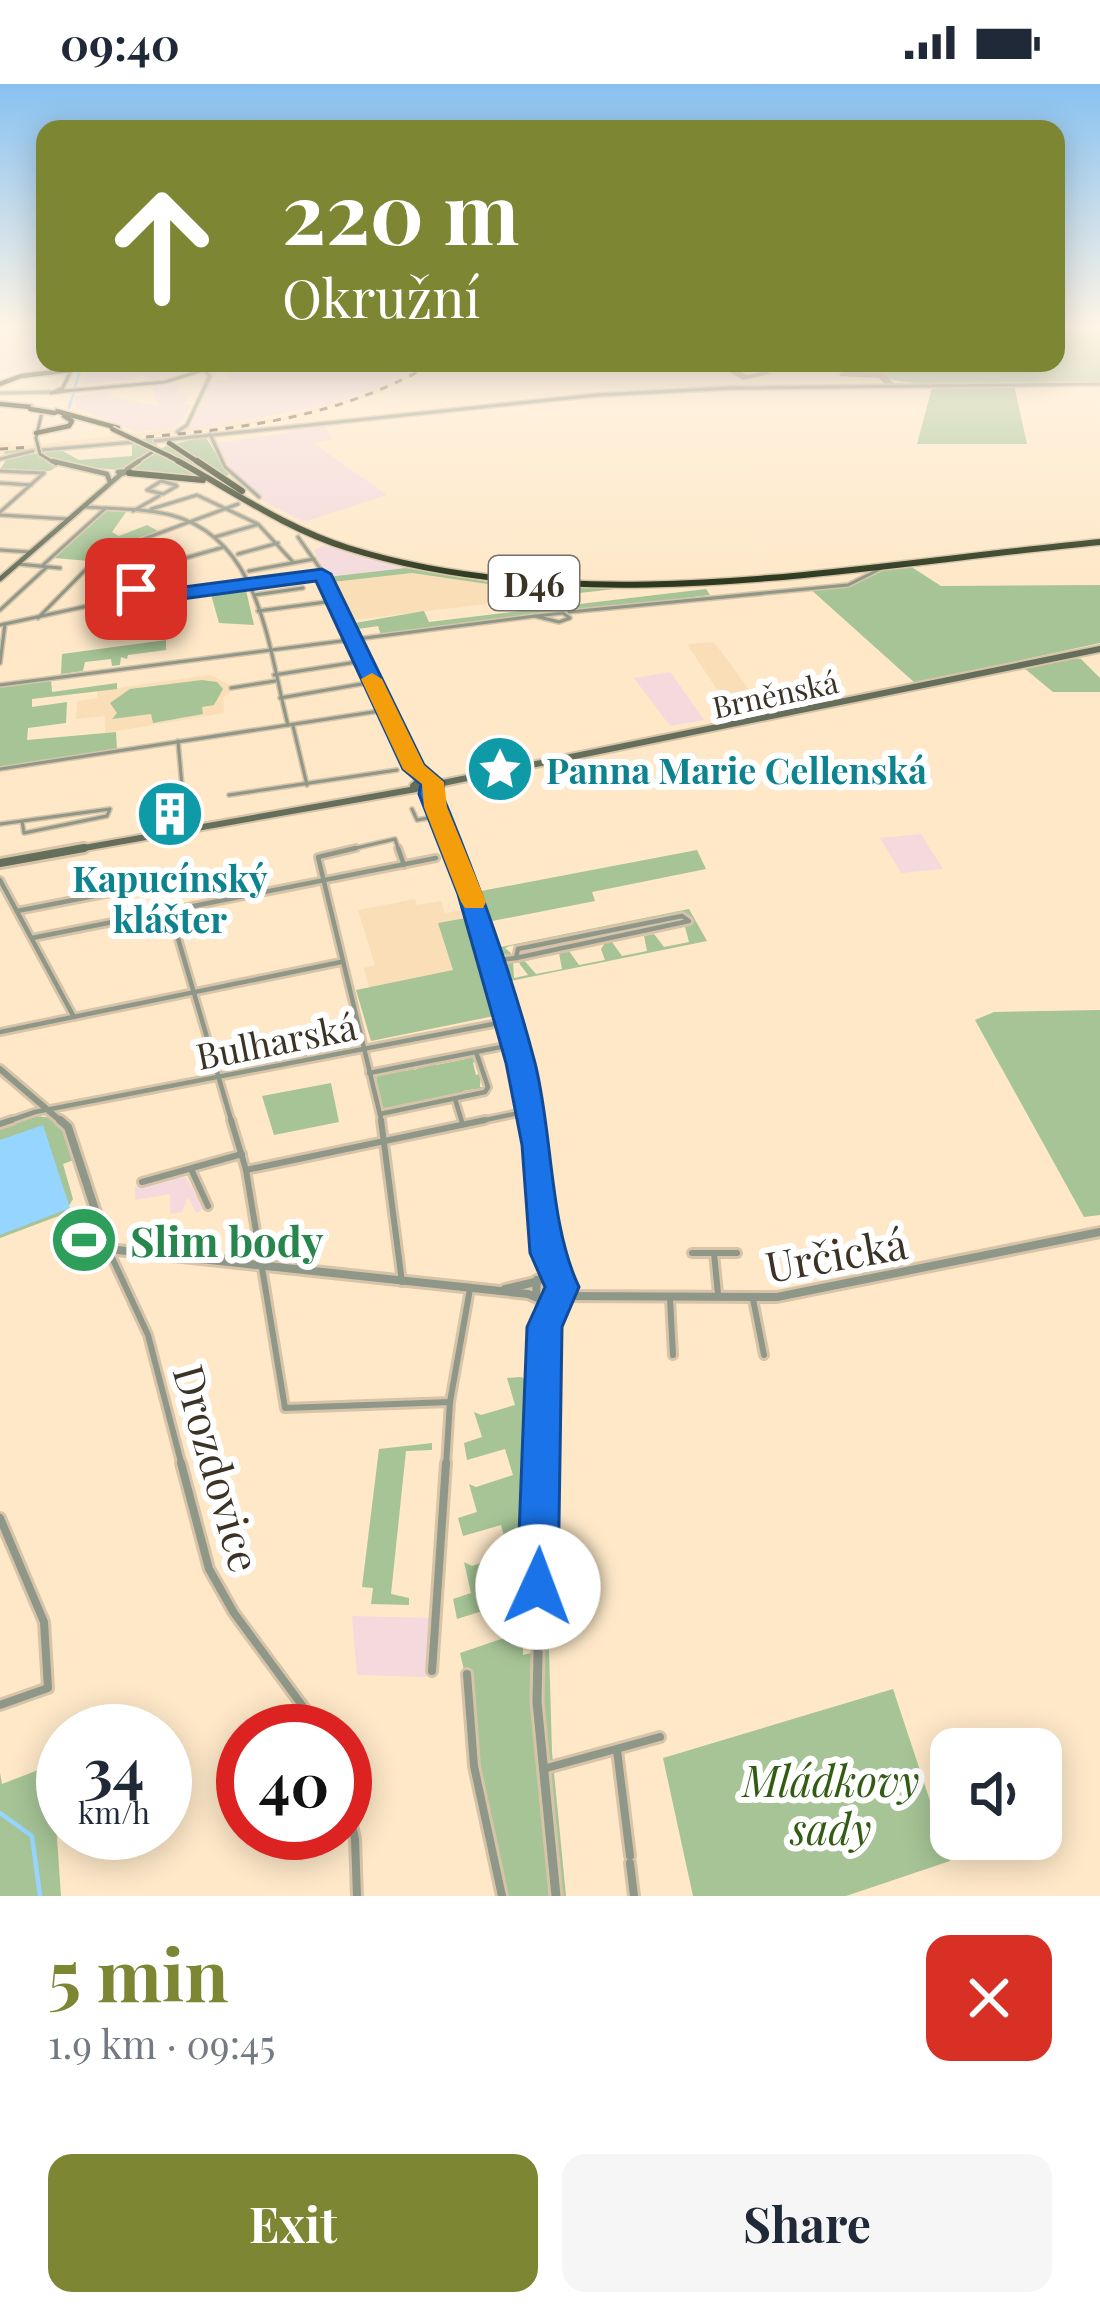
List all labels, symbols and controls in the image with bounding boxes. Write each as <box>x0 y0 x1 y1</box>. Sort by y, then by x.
text: 09:40 <box>60 12 180 72</box>
text: 220 m <box>282 154 520 266</box>
icon: ahead <box>84 168 240 324</box>
text: Okružní <box>282 261 480 333</box>
pin <box>85 538 187 640</box>
icon: arrive <box>103 556 169 622</box>
road number: D46 <box>489 556 579 610</box>
street label: Brněnská <box>709 661 842 727</box>
place icon: Panna Marie Cellenská <box>465 734 535 804</box>
place label: Panna Marie Cellenská <box>546 745 927 793</box>
building icon: Kapucínský klášter <box>135 779 205 849</box>
place label: Kapucínský klášter <box>72 853 268 942</box>
street label: Bulharská <box>192 1001 360 1079</box>
sports icon: Slim body <box>49 1205 119 1275</box>
place label: Slim body <box>130 1212 324 1268</box>
street label: Určická <box>761 1214 911 1294</box>
street label: Drozdovice <box>162 1358 274 1578</box>
position arrow <box>475 1524 601 1650</box>
speed limit sign: 40 <box>216 1704 372 1860</box>
text: 34 <box>84 1727 144 1807</box>
map controls <box>930 1728 1062 1860</box>
button: sound <box>930 1728 1062 1860</box>
park label: Mládkovy sady <box>740 1752 920 1856</box>
text: km/h <box>78 1792 150 1832</box>
text: 5 min <box>48 1924 229 2020</box>
button: close <box>926 1935 1052 2061</box>
text: 1.9 km · 09:45 <box>48 2017 276 2069</box>
button: Exit <box>48 2154 538 2292</box>
button: Share <box>562 2154 1052 2292</box>

